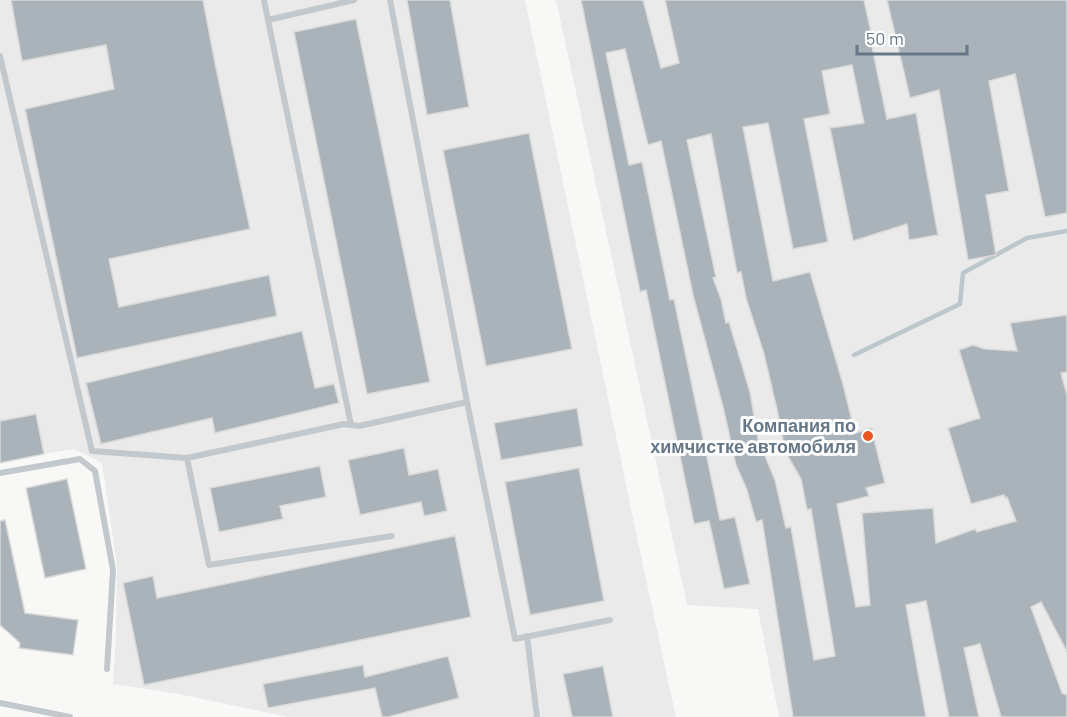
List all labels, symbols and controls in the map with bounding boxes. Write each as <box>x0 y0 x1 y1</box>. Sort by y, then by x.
scale bar <box>857 18 966 56</box>
text: 50 m <box>866 27 904 49</box>
place label: Компания по химчистке автомобиля <box>650 414 856 457</box>
marker: Компания по химчистке автомобиля <box>861 429 875 443</box>

